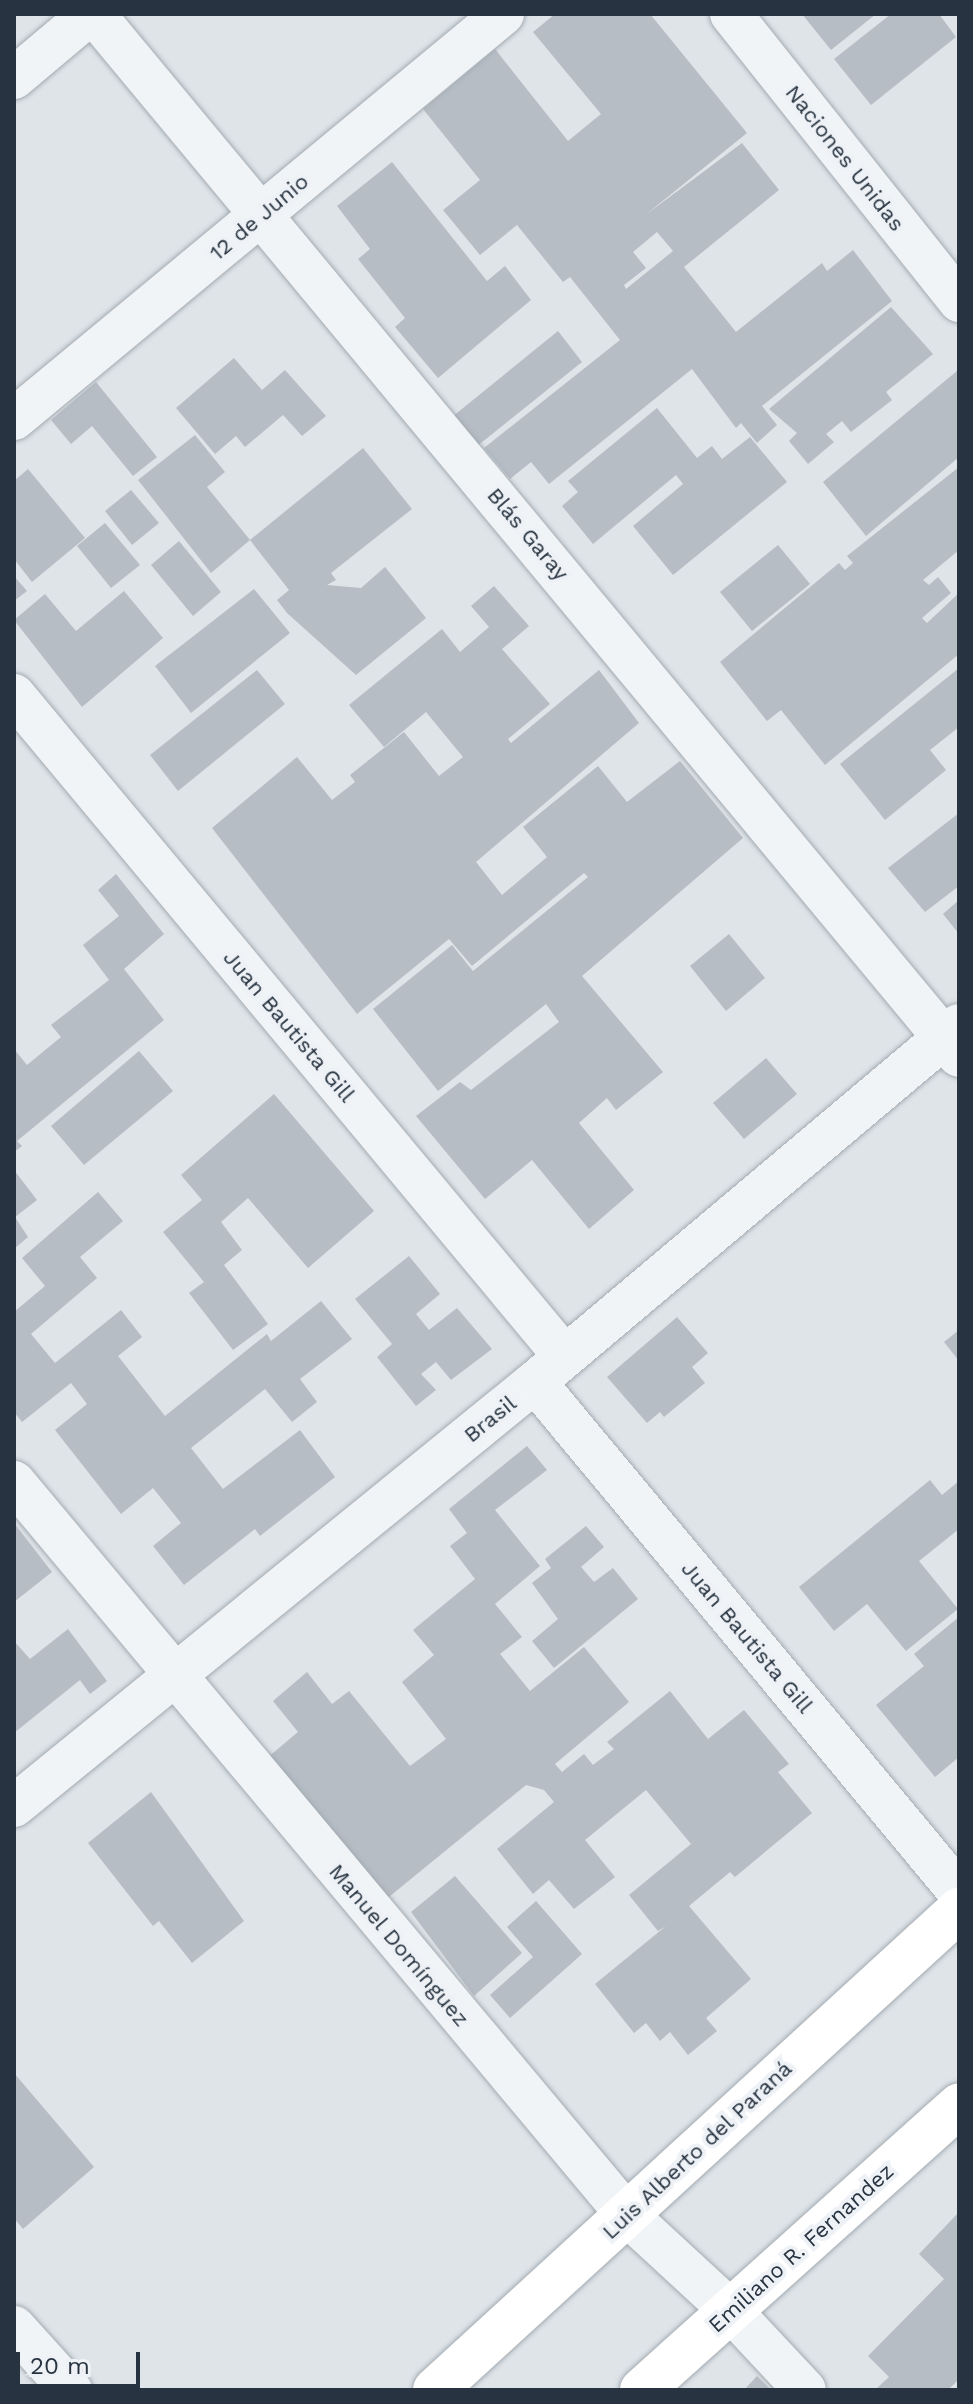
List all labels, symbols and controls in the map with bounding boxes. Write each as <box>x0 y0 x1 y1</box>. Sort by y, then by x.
street label: Naciones Unidas <box>780 80 910 236</box>
street label: 12 de Junio <box>204 168 314 266</box>
street label: Blás Garay <box>482 482 574 586</box>
street label: Juan Bautista Gill <box>218 944 360 1108</box>
street label: Brasil <box>459 1390 521 1448</box>
street label: Juan Bautista Gill <box>676 1555 818 1719</box>
street label: Manuel Domínguez <box>323 1858 475 2032</box>
street label: Luis Alberto del Paraná <box>596 2055 798 2245</box>
street label: Emiliano R. Fernandez <box>703 2158 899 2338</box>
scale bar <box>20 2336 144 2386</box>
text: 20 m <box>30 2352 90 2380</box>

